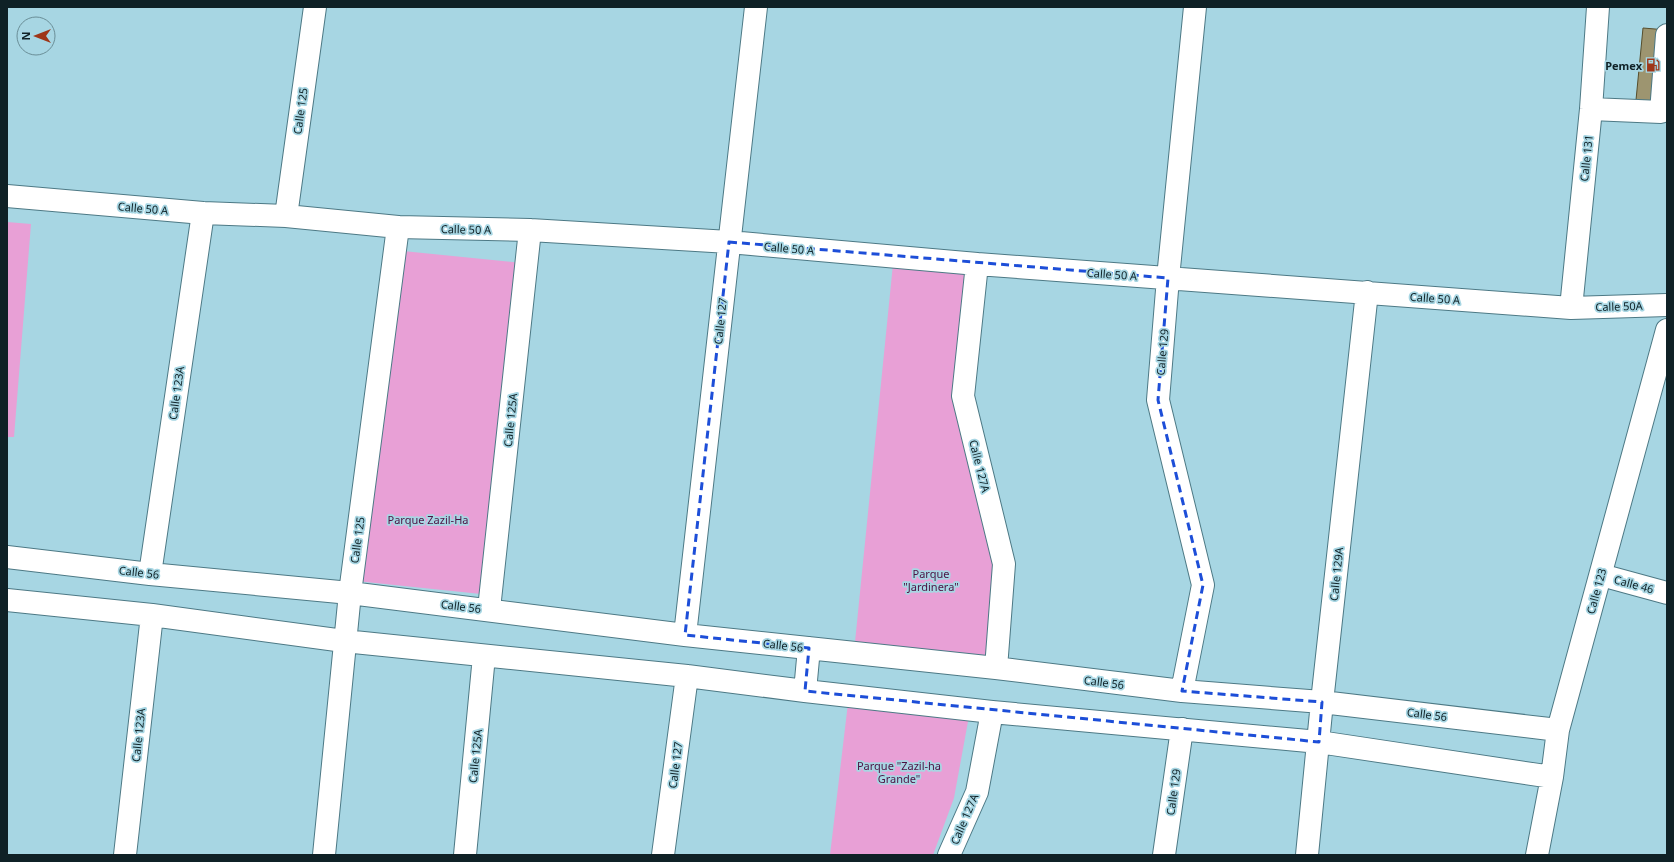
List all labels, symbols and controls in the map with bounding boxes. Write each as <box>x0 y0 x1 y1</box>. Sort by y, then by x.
north arrow <box>16 16 56 56</box>
text: N <box>18 32 33 40</box>
fuel station icon: Pemex <box>1645 57 1661 73</box>
place label: Pemex <box>1605 58 1643 73</box>
street label: Calle 125 <box>289 87 311 135</box>
street label: Calle 131 <box>1576 134 1596 182</box>
street label: Calle 50 A <box>117 198 170 218</box>
street label: Calle 50 A <box>441 221 492 237</box>
street label: Calle 50 A <box>763 238 816 258</box>
street label: Calle 50 A <box>1086 265 1139 283</box>
street label: Calle 50 A <box>1409 289 1462 307</box>
street label: Calle 127 <box>710 297 730 345</box>
street label: Calle 50A <box>1595 298 1644 314</box>
street label: Calle 129 <box>1152 328 1172 376</box>
street label: Calle 123A <box>165 364 187 421</box>
street label: Calle 125A <box>500 392 520 448</box>
street label: Calle 127A <box>966 438 994 495</box>
park label: Parque Zazil-Ha <box>388 512 468 527</box>
street label: Calle 125 <box>346 516 368 564</box>
street label: Calle 129A <box>1326 546 1346 602</box>
street label: Calle 56 <box>118 562 160 582</box>
park label: Parque "Jardinera" <box>903 566 959 594</box>
street label: Calle 123 <box>1583 566 1609 616</box>
street label: Calle 46 <box>1613 572 1655 596</box>
street label: Calle 56 <box>440 596 482 616</box>
street label: Calle 56 <box>762 635 804 655</box>
street label: Calle 56 <box>1083 672 1125 692</box>
street label: Calle 56 <box>1406 704 1448 724</box>
street label: Calle 123A <box>128 707 148 763</box>
street label: Calle 125A <box>465 728 485 784</box>
street label: Calle 127 <box>665 741 685 789</box>
park label: Parque "Zazil-ha Grande" <box>857 758 941 786</box>
street label: Calle 129 <box>1162 768 1184 816</box>
street label: Calle 127A <box>947 790 982 847</box>

